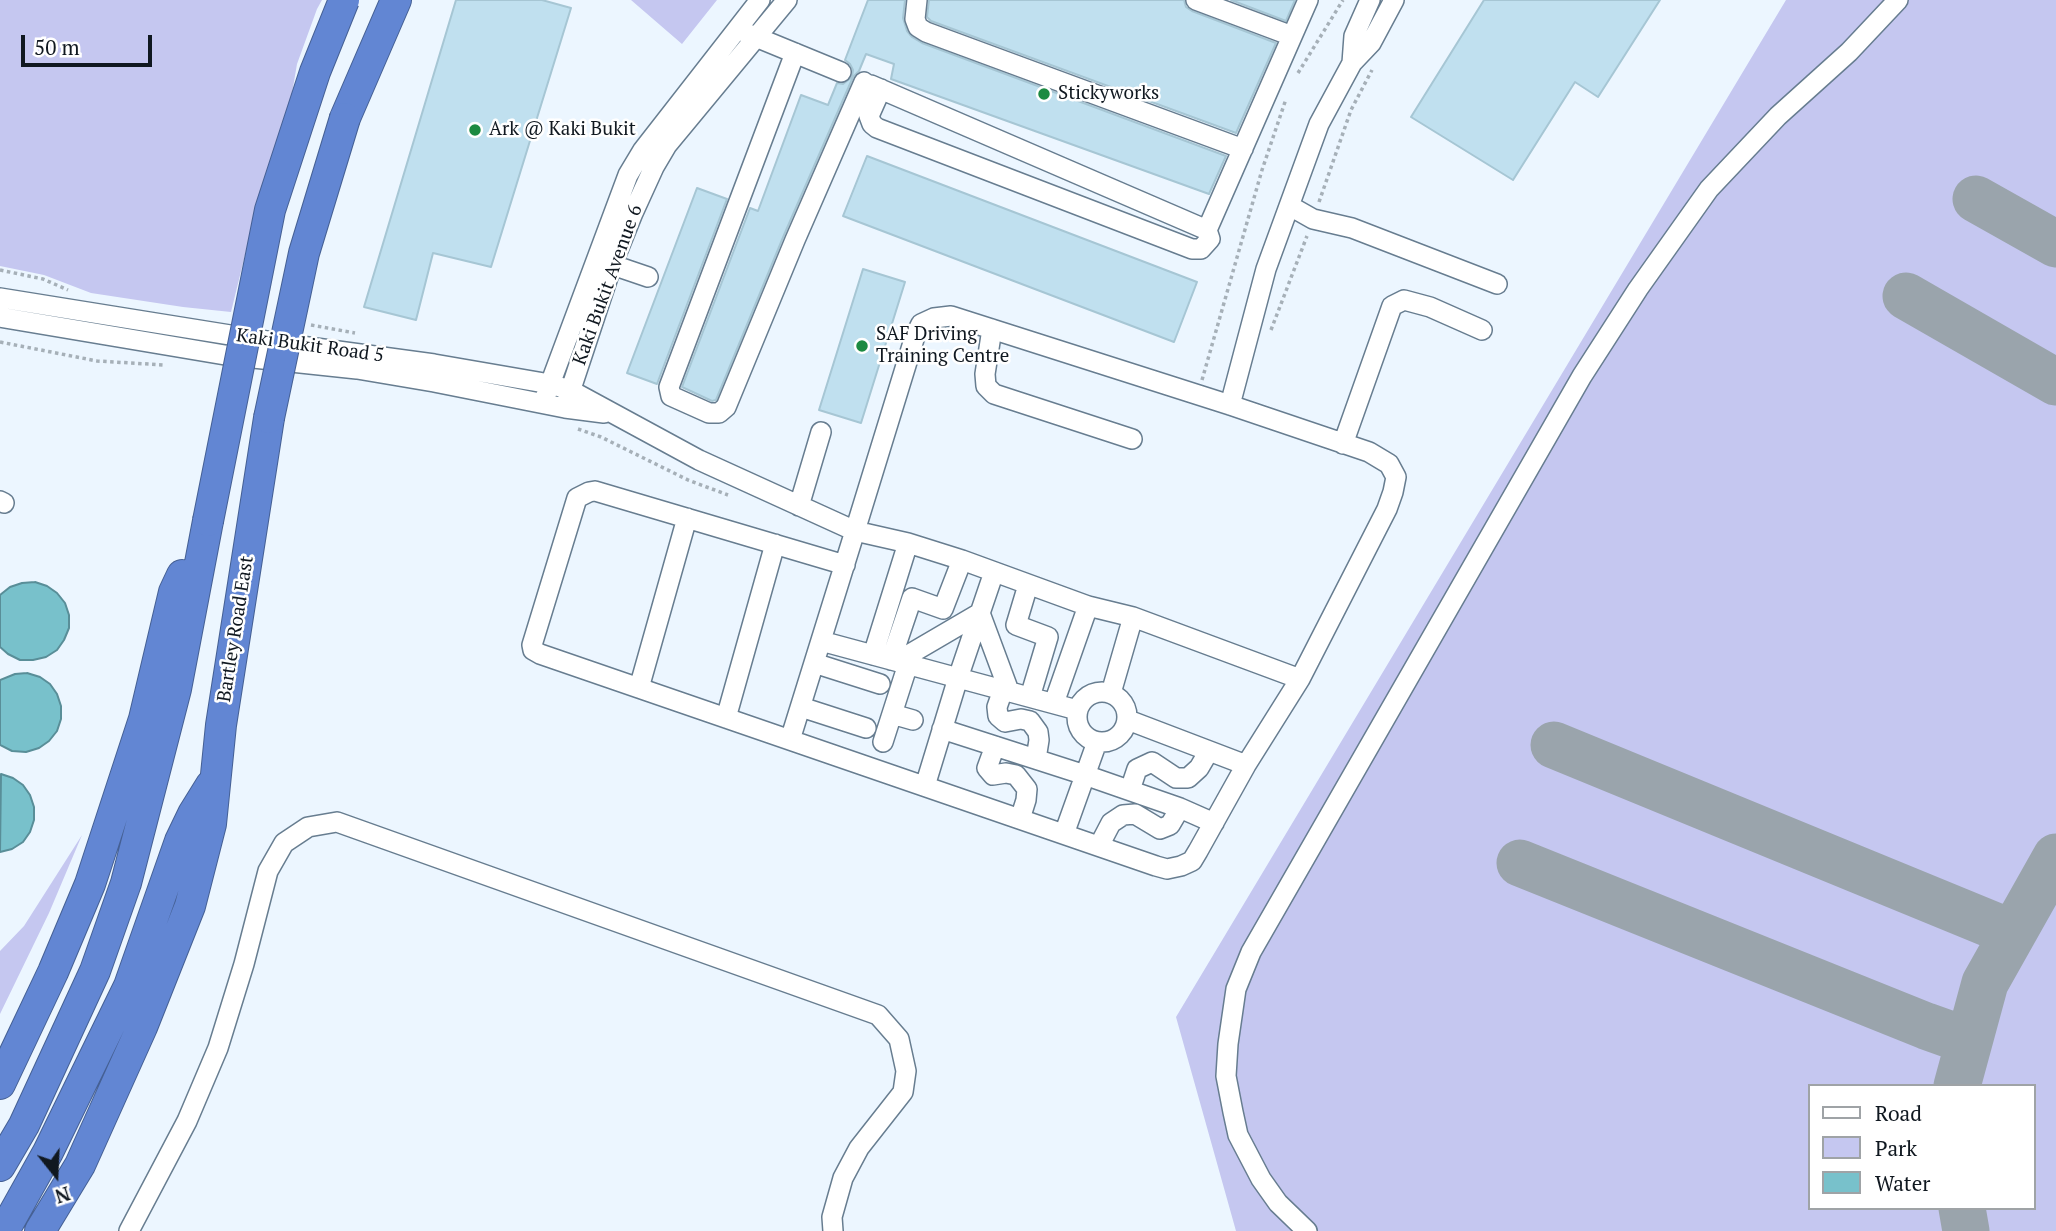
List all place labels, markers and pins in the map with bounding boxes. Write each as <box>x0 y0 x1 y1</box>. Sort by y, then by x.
place label: Stickyworks <box>1058 83 1159 105</box>
marker: Stickyworks <box>1036 86 1052 102</box>
place label: Ark @ Kaki Bukit <box>489 119 636 141</box>
marker: Ark @ Kaki Bukit <box>467 122 483 138</box>
place label: SAF Driving Training Centre <box>876 324 1009 368</box>
marker: SAF Driving Training Centre <box>854 338 870 354</box>

